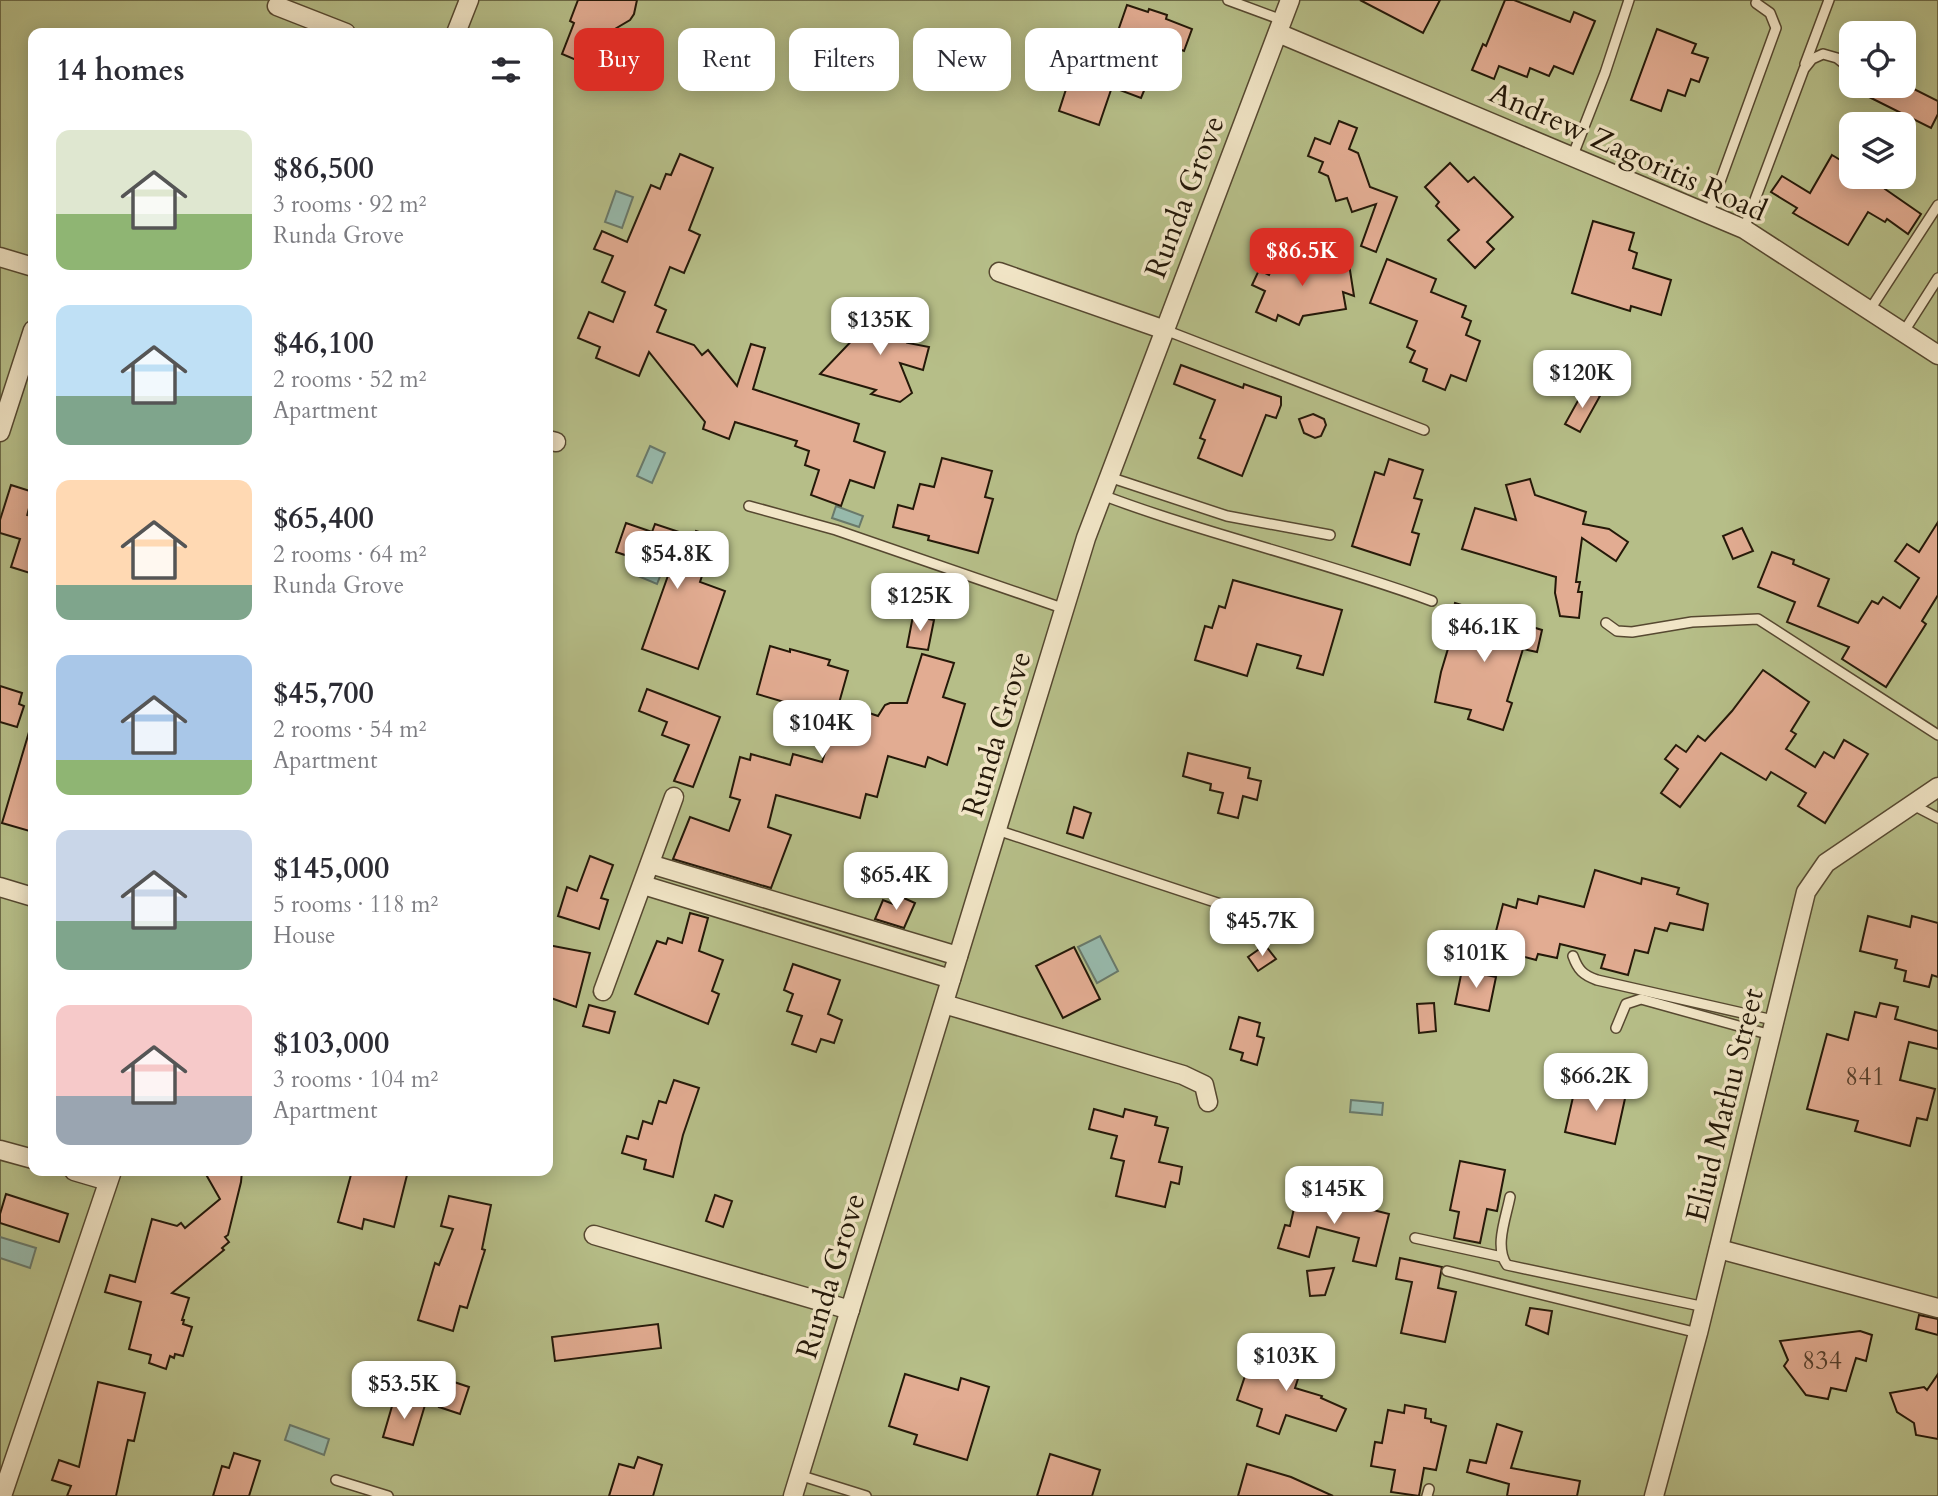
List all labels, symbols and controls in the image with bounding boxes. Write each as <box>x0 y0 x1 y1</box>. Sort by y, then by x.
map controls <box>1839 21 1916 189</box>
button: locate <box>1839 21 1916 98</box>
chip: Buy <box>574 28 664 91</box>
chip: Rent <box>678 28 775 91</box>
chip: Filters <box>789 28 899 91</box>
chip: New <box>913 28 1011 91</box>
chip: Apartment <box>1025 28 1182 91</box>
text: 14 homes <box>56 50 185 91</box>
icon: filters <box>487 51 525 89</box>
street label: Andrew Zagoritis Road <box>1483 72 1773 232</box>
street label: Runda Grove <box>1135 110 1235 284</box>
button: layers <box>1839 112 1916 189</box>
text: $86,500 <box>273 148 374 189</box>
icon: home <box>112 158 196 242</box>
text: 3 rooms · 92 m² <box>273 189 426 220</box>
text: Runda Grove <box>273 220 404 251</box>
pin: $86.5K <box>1245 229 1359 288</box>
text: $86.5K <box>1266 235 1338 266</box>
pin: $135K <box>831 298 929 357</box>
text: $135K <box>847 304 913 335</box>
text: $46,100 <box>273 323 374 364</box>
icon: home <box>112 333 196 417</box>
pin: $120K <box>1533 350 1631 410</box>
text: $120K <box>1549 357 1615 388</box>
text: 2 rooms · 52 m² <box>273 364 426 395</box>
text: Apartment <box>273 395 377 426</box>
text: $65,400 <box>273 498 374 539</box>
icon: home <box>112 508 196 592</box>
pin: $54.8K <box>620 532 734 591</box>
text: $54.8K <box>641 538 713 569</box>
text: 2 rooms · 64 m² <box>273 539 426 570</box>
text: Runda Grove <box>273 570 404 601</box>
pin: $125K <box>871 574 969 633</box>
text: $125K <box>887 580 953 611</box>
pin: $46.1K <box>1427 604 1541 664</box>
text: $46.1K <box>1448 611 1520 642</box>
street label: Runda Grove <box>952 646 1042 822</box>
text: $45,700 <box>273 673 374 714</box>
icon: home <box>112 683 196 767</box>
pin: $104K <box>773 700 871 760</box>
text: $104K <box>789 707 855 738</box>
text: 2 rooms · 54 m² <box>273 714 426 745</box>
text: Apartment <box>273 745 377 776</box>
text: $145,000 <box>273 848 389 889</box>
pin: $65.4K <box>839 852 953 912</box>
icon: home <box>112 858 196 942</box>
text: $65.4K <box>860 859 932 890</box>
text: 5 rooms · 118 m² <box>273 889 438 920</box>
pin: $45.7K <box>1205 898 1319 958</box>
text: $45.7K <box>1226 905 1298 936</box>
text: House <box>273 920 335 951</box>
pin: $101K <box>1427 930 1525 990</box>
text: $101K <box>1443 937 1509 968</box>
street label: Eliud Mathu Street <box>1676 984 1774 1226</box>
text: $103,000 <box>273 1023 389 1064</box>
icon: home <box>112 1033 196 1117</box>
pin: $66.2K <box>1539 1054 1653 1113</box>
house number: 841 <box>1845 1059 1885 1094</box>
text: $66.2K <box>1560 1060 1632 1091</box>
text: 3 rooms · 104 m² <box>273 1064 438 1095</box>
text: Apartment <box>273 1095 377 1126</box>
pin: $145K <box>1285 1166 1383 1226</box>
text: $145K <box>1301 1173 1367 1204</box>
street label: Runda Grove <box>786 1188 876 1364</box>
pin: $103K <box>1237 1334 1335 1393</box>
text: $103K <box>1253 1340 1319 1371</box>
house number: 834 <box>1802 1343 1842 1378</box>
pin: $53.5K <box>347 1362 461 1421</box>
text: $53.5K <box>368 1368 440 1399</box>

